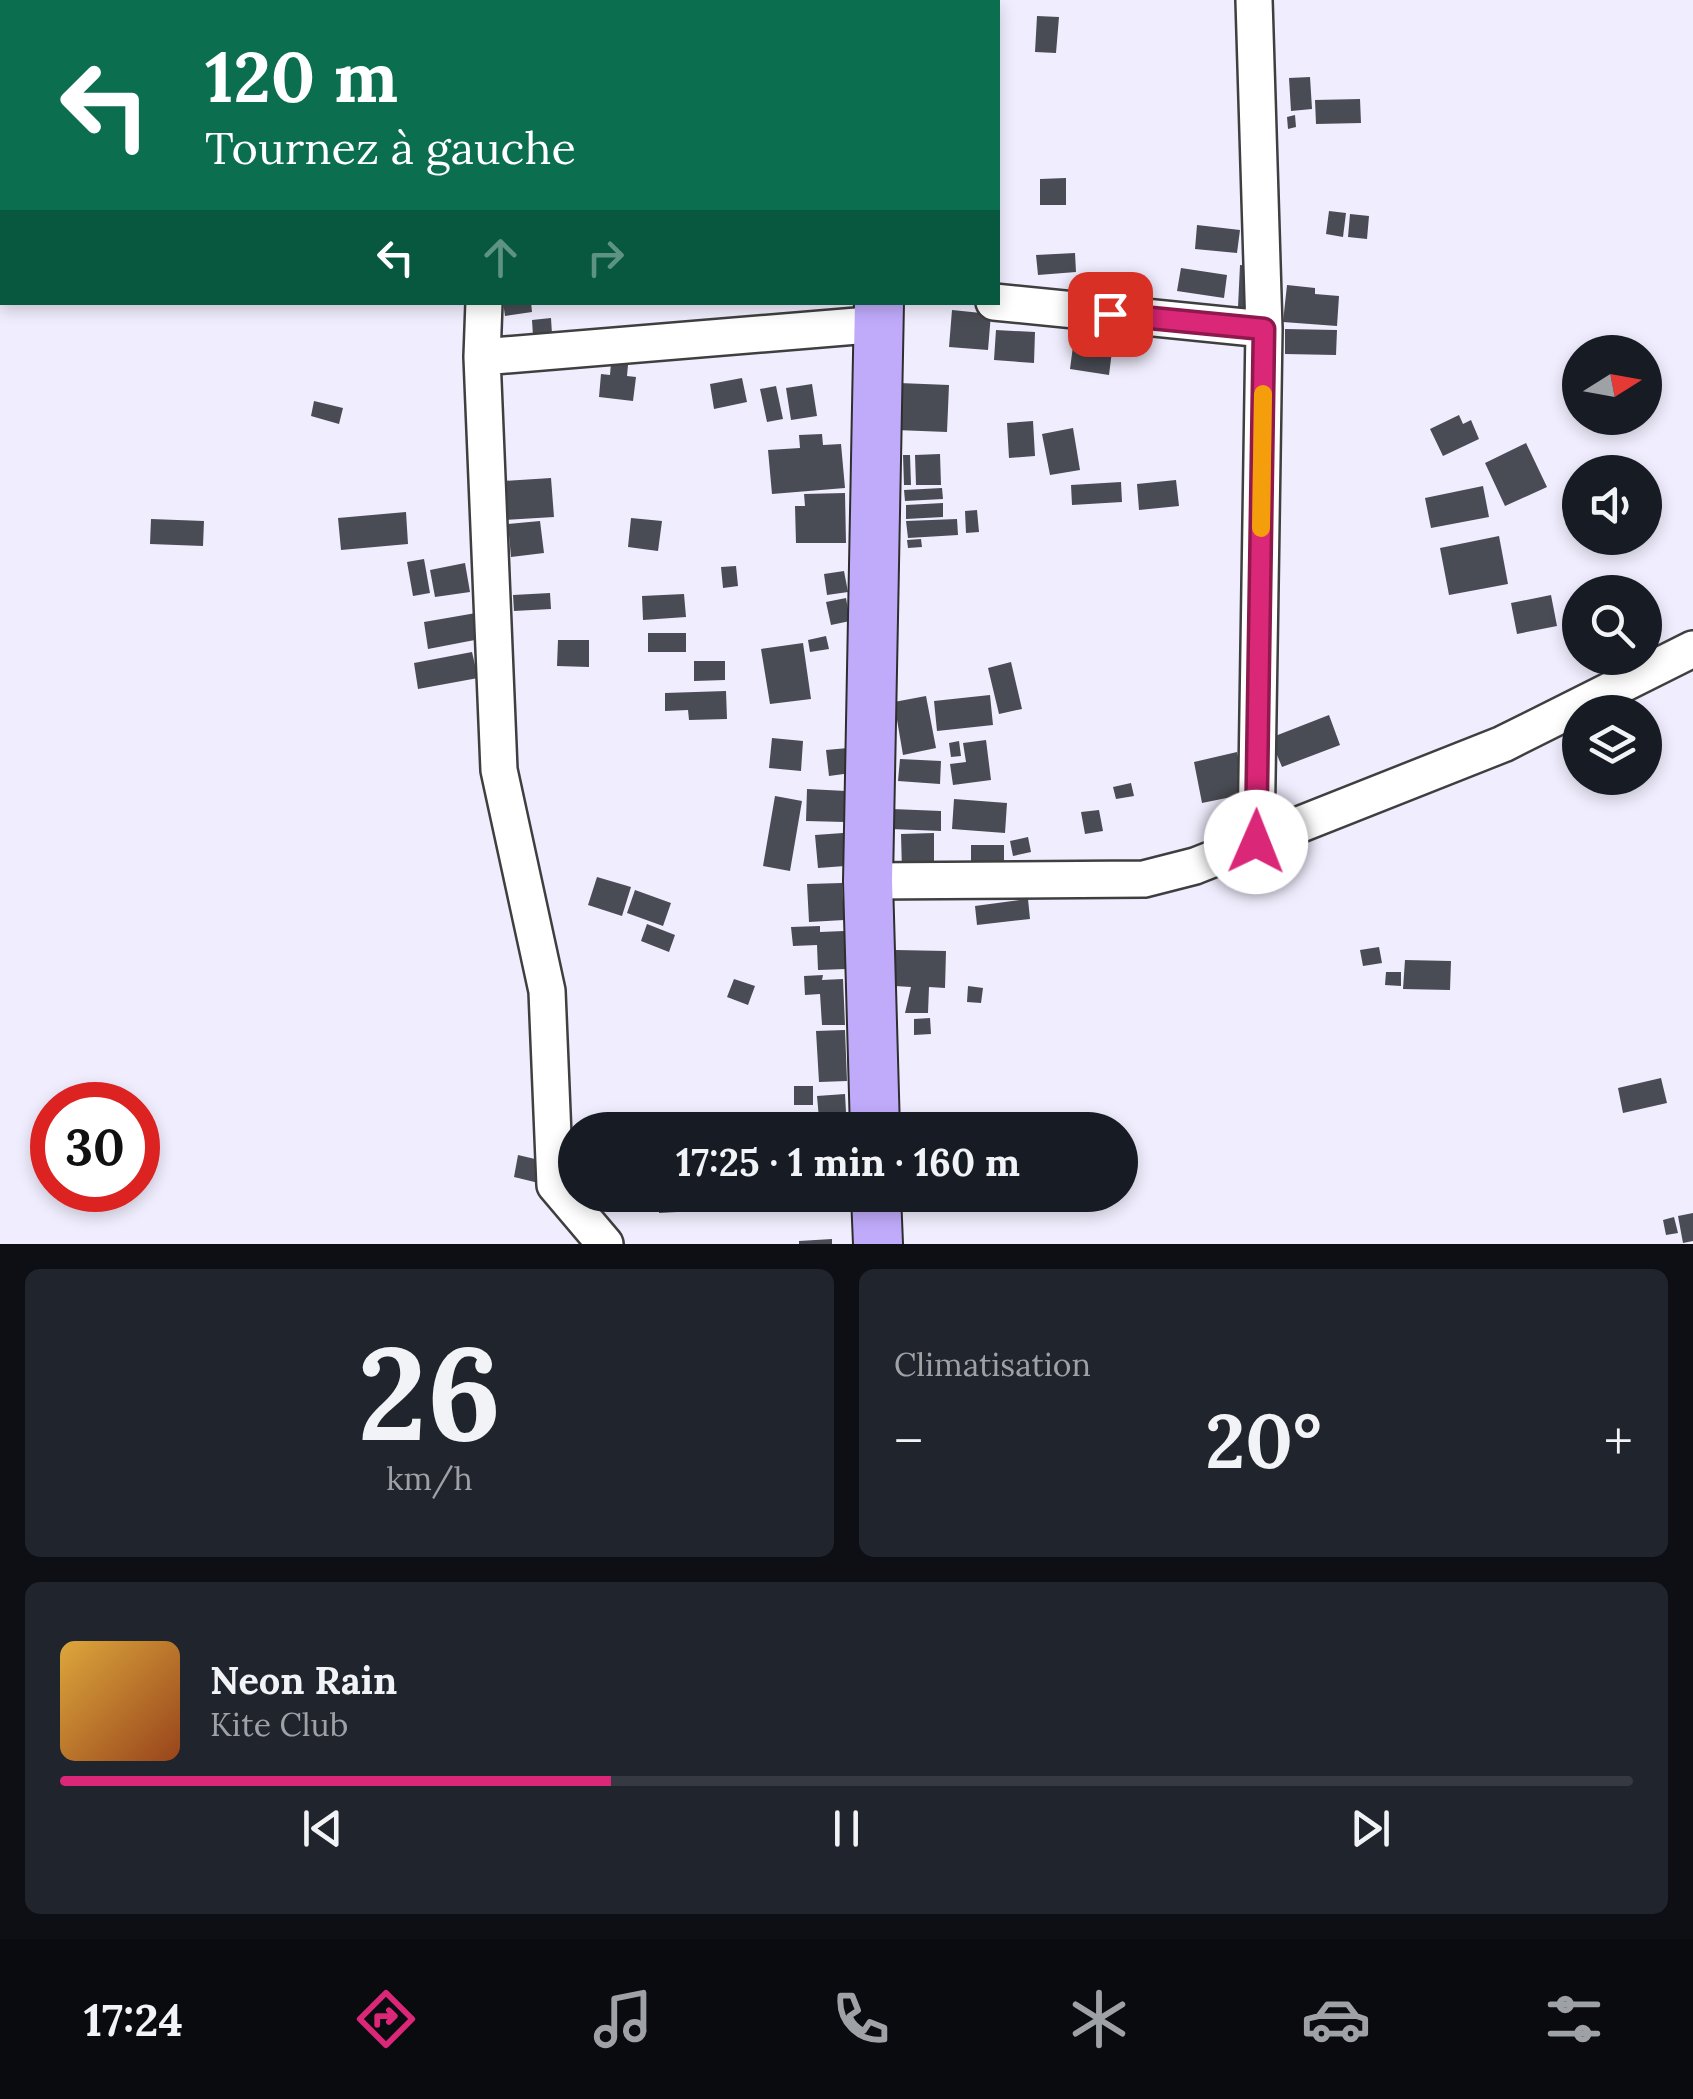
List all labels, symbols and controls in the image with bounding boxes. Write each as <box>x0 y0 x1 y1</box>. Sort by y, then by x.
text: 120 m <box>205 32 398 121</box>
icon: left <box>40 40 170 170</box>
text: Tournez à gauche <box>205 119 576 176</box>
icon: left <box>368 230 423 285</box>
icon: ahead <box>473 230 528 285</box>
icon: right <box>578 230 633 285</box>
pin <box>1068 272 1153 357</box>
icon: arrive <box>1083 287 1138 342</box>
north arrow <box>1562 335 1662 435</box>
map controls <box>1562 335 1662 795</box>
button: sound <box>1562 455 1662 555</box>
button: search <box>1562 575 1662 675</box>
button: layers <box>1562 695 1662 795</box>
position arrow <box>1204 790 1308 894</box>
speed limit sign: 30 <box>30 1082 160 1212</box>
text: 17:25 · 1 min · 160 m <box>676 1138 1020 1186</box>
text: 26 <box>357 1309 502 1476</box>
text: Climatisation <box>894 1344 1091 1385</box>
text: 20° <box>1205 1393 1322 1489</box>
text: − <box>894 1406 923 1476</box>
text: + <box>1604 1406 1633 1476</box>
text: km/h <box>386 1458 473 1499</box>
text: Neon Rain <box>210 1656 397 1704</box>
text: Kite Club <box>210 1704 348 1745</box>
icon: previous <box>295 1801 350 1856</box>
icon: pause <box>819 1801 874 1856</box>
icon: next <box>1343 1801 1398 1856</box>
icon: directions <box>351 1984 421 2054</box>
icon: music <box>588 1984 658 2054</box>
icon: phone <box>826 1984 896 2054</box>
icon: climate <box>1064 1984 1134 2054</box>
icon: car <box>1301 1984 1371 2054</box>
icon: filters <box>1539 1984 1609 2054</box>
text: 17:24 <box>84 1991 183 2048</box>

